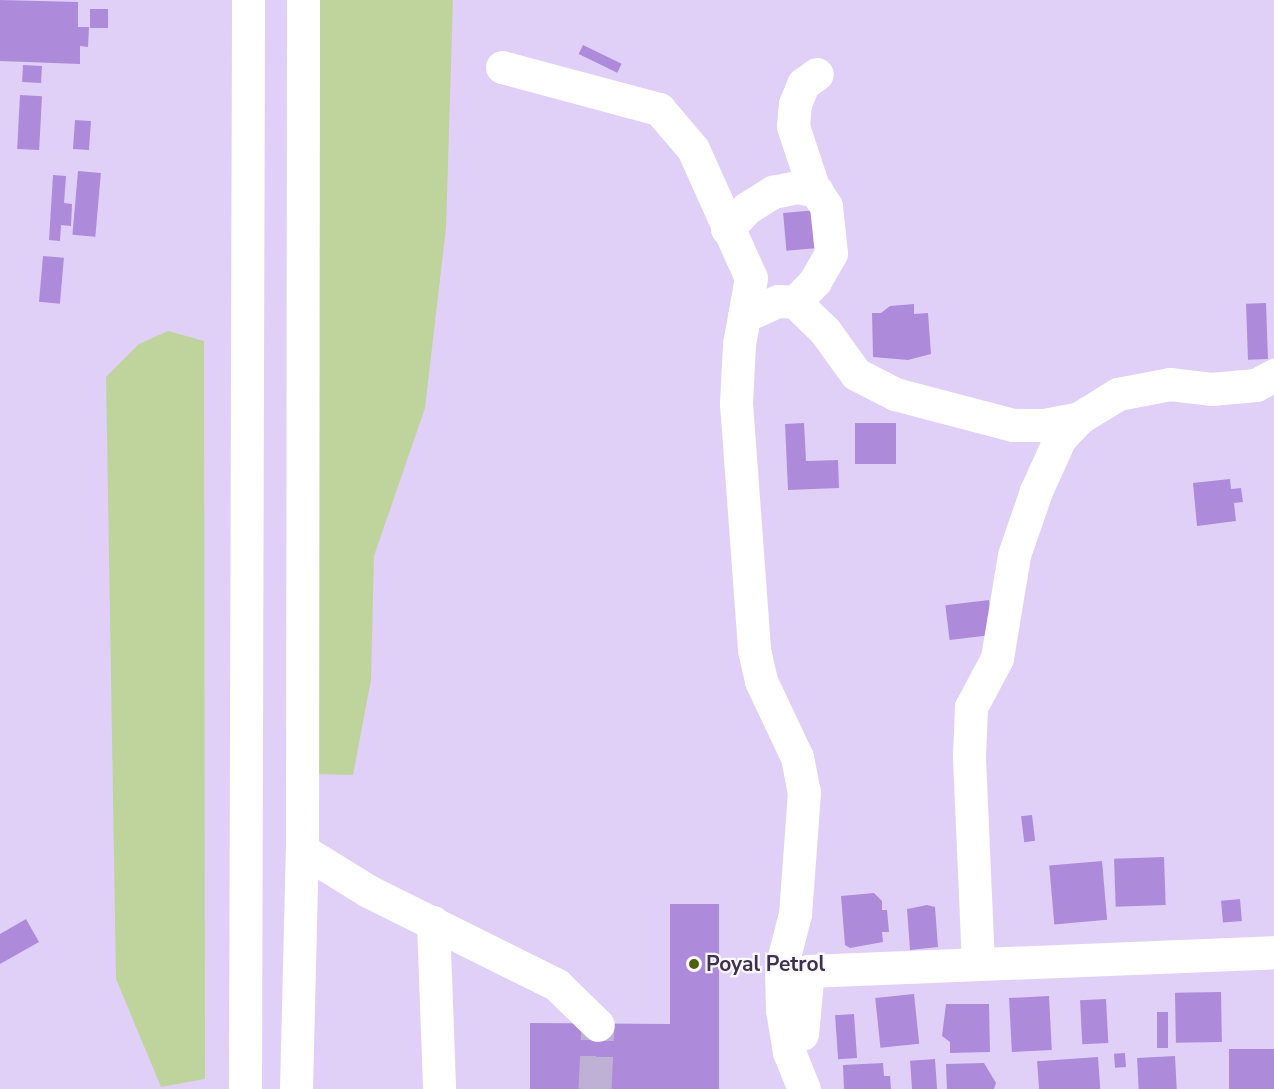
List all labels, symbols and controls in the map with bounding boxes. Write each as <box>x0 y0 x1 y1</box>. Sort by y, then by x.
place label: Poyal Petrol <box>706 951 825 977</box>
marker: Poyal Petrol <box>687 957 701 971</box>

